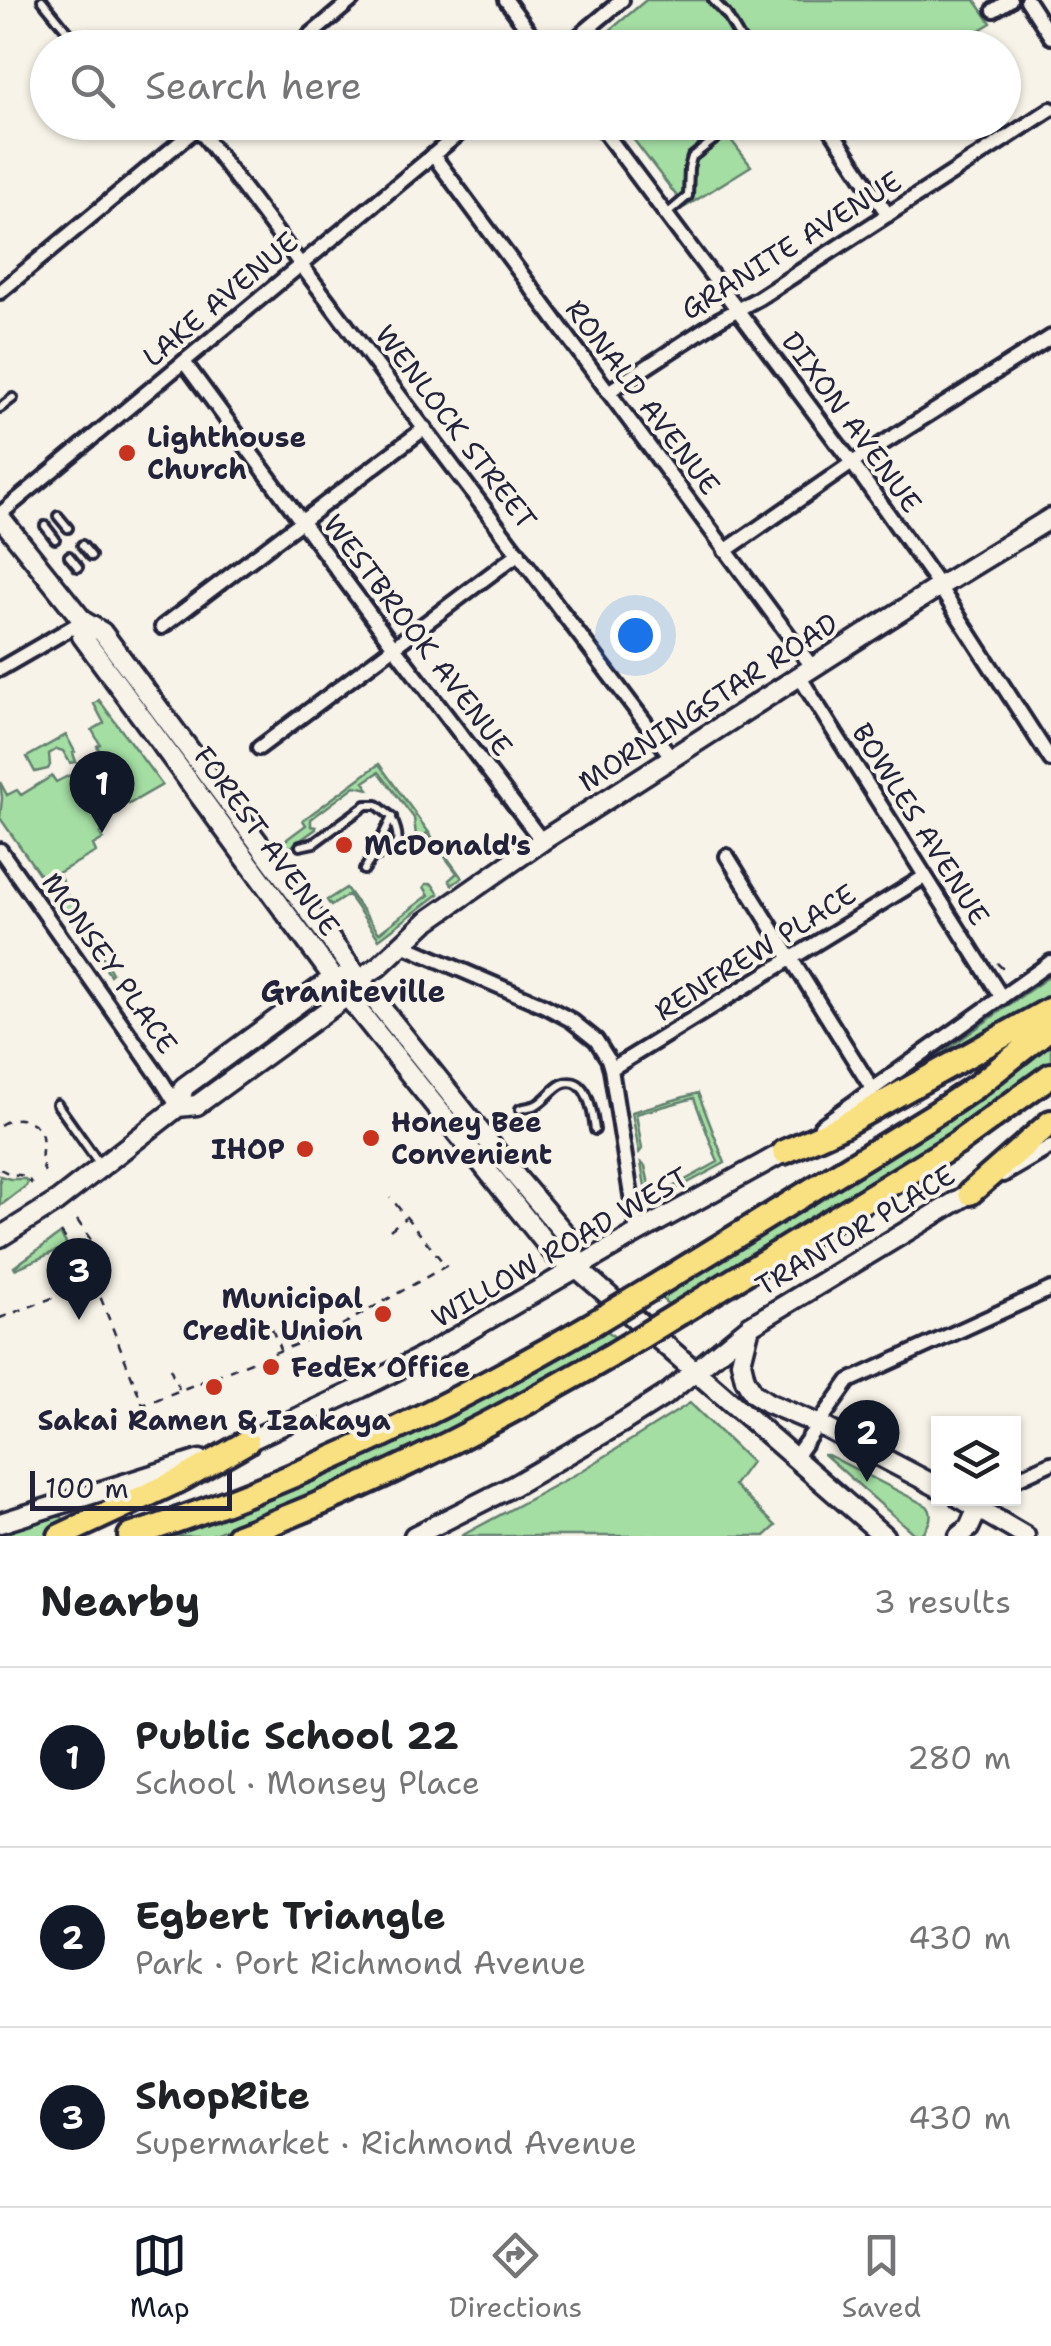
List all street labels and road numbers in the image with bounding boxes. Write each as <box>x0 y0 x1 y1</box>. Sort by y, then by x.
street label: GRANITE AVENUE <box>674 162 908 328</box>
street label: LAKE AVENUE <box>134 223 306 375</box>
street label: RONALD AVENUE <box>557 292 729 502</box>
street label: WENLOCK STREET <box>366 317 546 537</box>
street label: DIXON AVENUE <box>773 324 931 520</box>
street label: WESTBROOK AVENUE <box>315 506 521 764</box>
street label: MORNINGSTAR ROAD <box>571 604 845 800</box>
street label: BOWLES AVENUE <box>843 716 999 932</box>
street label: FOREST AVENUE <box>185 738 349 944</box>
street label: MONSEY PLACE <box>33 865 187 1061</box>
street label: RENFREW PLACE <box>647 875 863 1029</box>
street label: TRANTOR PLACE <box>748 1155 962 1305</box>
street label: WILLOW ROAD WEST <box>424 1158 696 1336</box>

